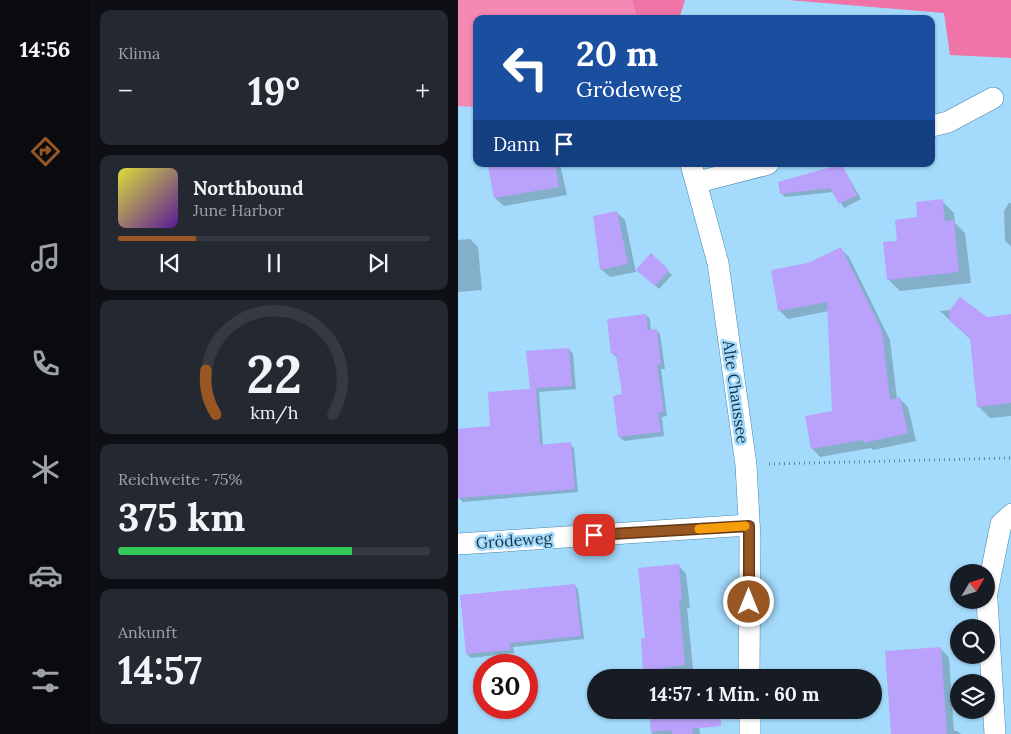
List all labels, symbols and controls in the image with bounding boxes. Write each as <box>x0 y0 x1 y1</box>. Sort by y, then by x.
text: 20 m <box>576 31 658 76</box>
text: 14:56 <box>20 35 71 63</box>
icon: left <box>493 35 558 100</box>
text: Klima <box>118 43 160 63</box>
text: 19° <box>248 67 300 115</box>
text: − <box>118 73 133 109</box>
text: + <box>415 73 430 109</box>
text: Grödeweg <box>576 75 681 103</box>
icon: arrive <box>550 130 578 158</box>
text: Dann <box>493 132 540 156</box>
icon: directions <box>28 134 63 169</box>
text: Northbound <box>193 176 304 200</box>
text: June Harbor <box>193 200 284 220</box>
icon: music <box>28 240 63 275</box>
icon: previous <box>156 249 184 277</box>
icon: pause <box>260 249 288 277</box>
icon: next <box>364 249 392 277</box>
street label: Alte Chaussee <box>719 338 753 445</box>
text: 22 <box>246 341 302 407</box>
icon: phone <box>28 346 63 381</box>
text: km/h <box>250 401 298 424</box>
icon: climate <box>28 452 63 487</box>
text: Reichweite · 75% <box>118 469 242 489</box>
text: 375 km <box>118 493 245 541</box>
pin <box>573 514 615 556</box>
icon: arrive <box>580 521 608 549</box>
street label: Grödeweg <box>475 527 554 553</box>
icon: car <box>28 558 63 593</box>
north arrow <box>950 564 996 609</box>
map controls <box>950 564 995 719</box>
position arrow <box>722 575 774 627</box>
button: search <box>950 619 995 664</box>
text: Ankunft <box>118 622 177 642</box>
text: 14:57 <box>118 646 202 694</box>
speed limit sign: 30 <box>473 654 538 719</box>
icon: filters <box>28 663 63 698</box>
button: layers <box>950 674 995 719</box>
text: 14:57 · 1 Min. · 60 m <box>650 682 819 706</box>

